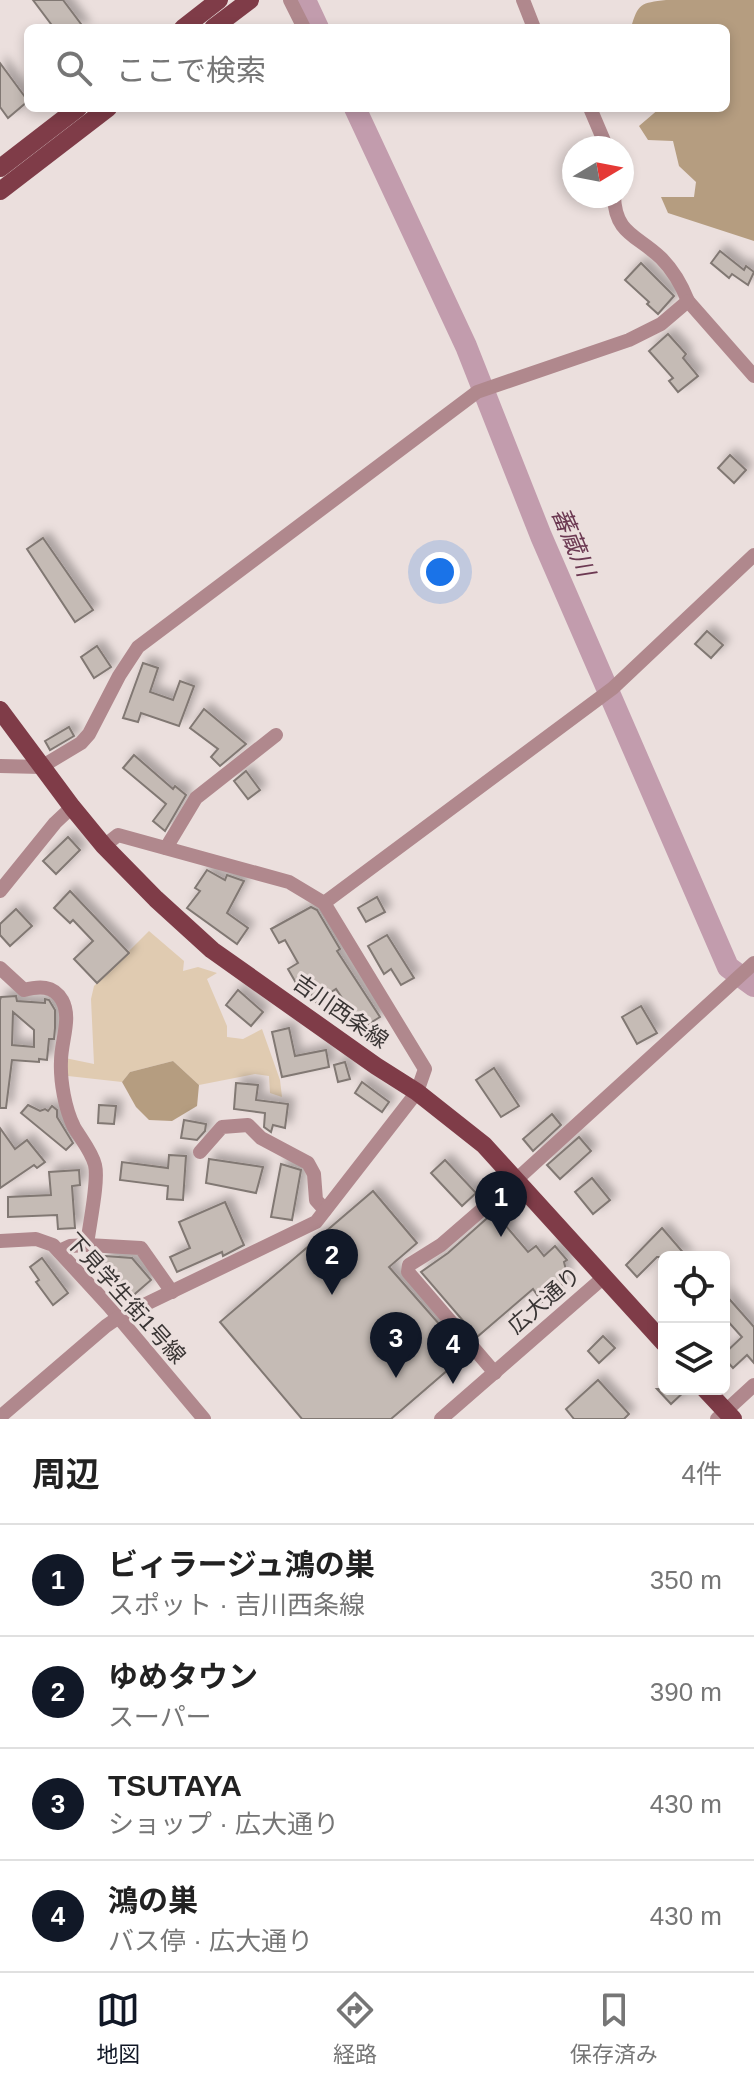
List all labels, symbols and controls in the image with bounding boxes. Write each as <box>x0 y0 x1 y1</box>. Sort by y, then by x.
search box <box>24 24 730 112</box>
icon: search <box>52 46 96 90</box>
text: ここで検索 <box>116 54 266 87</box>
north arrow <box>562 136 634 208</box>
water label: 蕃蔵川 <box>547 503 601 583</box>
your location <box>420 552 460 592</box>
street label: 吉川西条線 <box>288 970 393 1053</box>
pin: 1 <box>475 1171 527 1237</box>
street label: 下見学生街1号線 <box>61 1228 191 1368</box>
pin: 2 <box>306 1229 358 1295</box>
map controls <box>658 1251 730 1395</box>
button: locate <box>658 1251 730 1323</box>
street label: 広大通り <box>503 1262 586 1339</box>
pin: 3 <box>370 1312 422 1378</box>
pin: 4 <box>427 1318 479 1384</box>
button: layers <box>658 1323 730 1395</box>
text: 周辺 <box>32 1455 100 1493</box>
text: 4件 <box>682 1459 722 1489</box>
text: ビィラージュ鴻の巣 <box>108 1548 375 1581</box>
text: 1 <box>51 1565 65 1595</box>
text: 350 m <box>650 1565 722 1595</box>
text: スポット · 吉川西条線 <box>108 1590 365 1620</box>
text: ゆめタウン <box>108 1660 258 1693</box>
text: 2 <box>51 1677 65 1707</box>
text: 390 m <box>650 1677 722 1707</box>
text: スーパー <box>108 1702 212 1732</box>
text: TSUTAYA <box>108 1769 242 1802</box>
text: 3 <box>51 1789 65 1819</box>
text: 430 m <box>650 1789 722 1819</box>
text: ショップ · 広大通り <box>108 1809 339 1839</box>
text: 鴻の巣 <box>108 1884 198 1917</box>
text: 4 <box>51 1901 65 1931</box>
text: 430 m <box>650 1901 722 1931</box>
text: バス停 · 広大通り <box>108 1926 313 1956</box>
tab: 地図 <box>96 1988 140 2068</box>
tab: 経路 <box>333 1988 377 2068</box>
tab: 保存済み <box>570 1988 658 2068</box>

